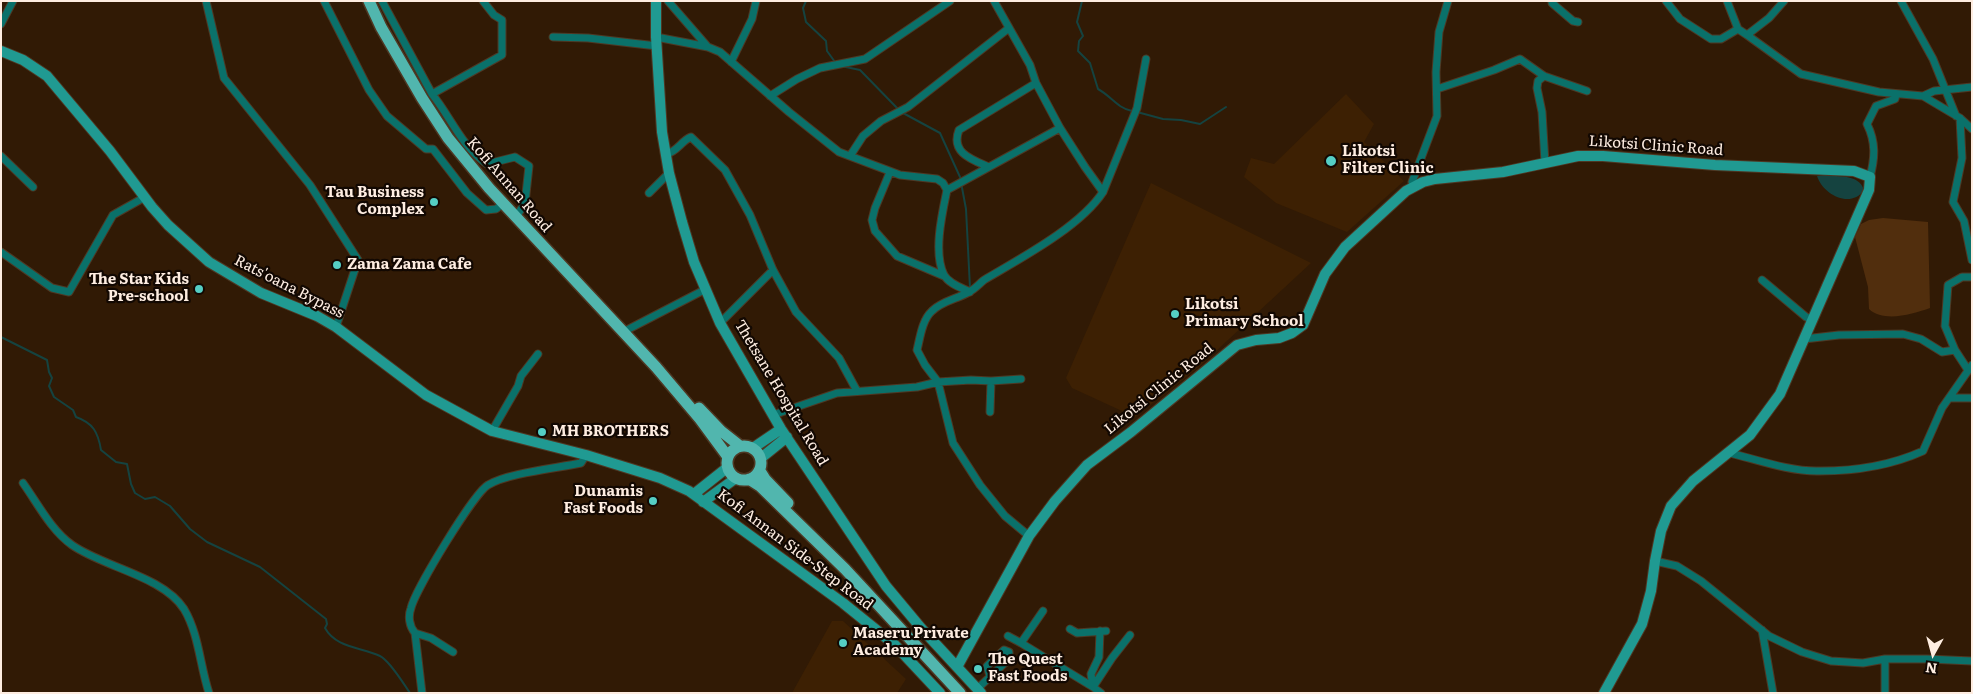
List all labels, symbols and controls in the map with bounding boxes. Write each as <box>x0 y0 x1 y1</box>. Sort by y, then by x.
street label: Likotsi Clinic Road <box>1588 132 1724 160</box>
street label: Kofi Annan Road <box>463 134 555 236</box>
place label: Likotsi Filter Clinic <box>1342 143 1434 178</box>
marker: Likotsi Filter Clinic <box>1324 154 1338 168</box>
place label: Tau Business Complex <box>325 184 424 219</box>
marker: Tau Business Complex <box>428 196 440 208</box>
street label: Rats'oana Bypass <box>231 252 347 322</box>
place label: Zama Zama Cafe <box>347 256 472 274</box>
marker: Zama Zama Cafe <box>331 259 343 271</box>
place label: The Star Kids Pre-school <box>89 271 189 306</box>
marker: The Star Kids Pre-school <box>193 283 205 295</box>
place label: Likotsi Primary School <box>1185 296 1304 331</box>
marker: Likotsi Primary School <box>1169 308 1181 320</box>
street label: Thetsane Hospital Road <box>730 317 832 469</box>
street label: Likotsi Clinic Road <box>1101 340 1217 438</box>
place label: MH BROTHERS <box>552 423 669 441</box>
marker: MH BROTHERS <box>536 426 548 438</box>
place label: Dunamis Fast Foods <box>564 483 643 518</box>
street label: Kofi Annan Side-Step Road <box>714 486 876 614</box>
marker: Dunamis Fast Foods <box>647 495 659 507</box>
place label: Maseru Private Academy <box>853 625 969 660</box>
north arrow <box>1908 629 1958 679</box>
marker: Maseru Private Academy <box>837 637 849 649</box>
place label: The Quest Fast Foods <box>988 651 1067 686</box>
text: N <box>1924 658 1938 680</box>
marker: The Quest Fast Foods <box>972 663 984 675</box>

